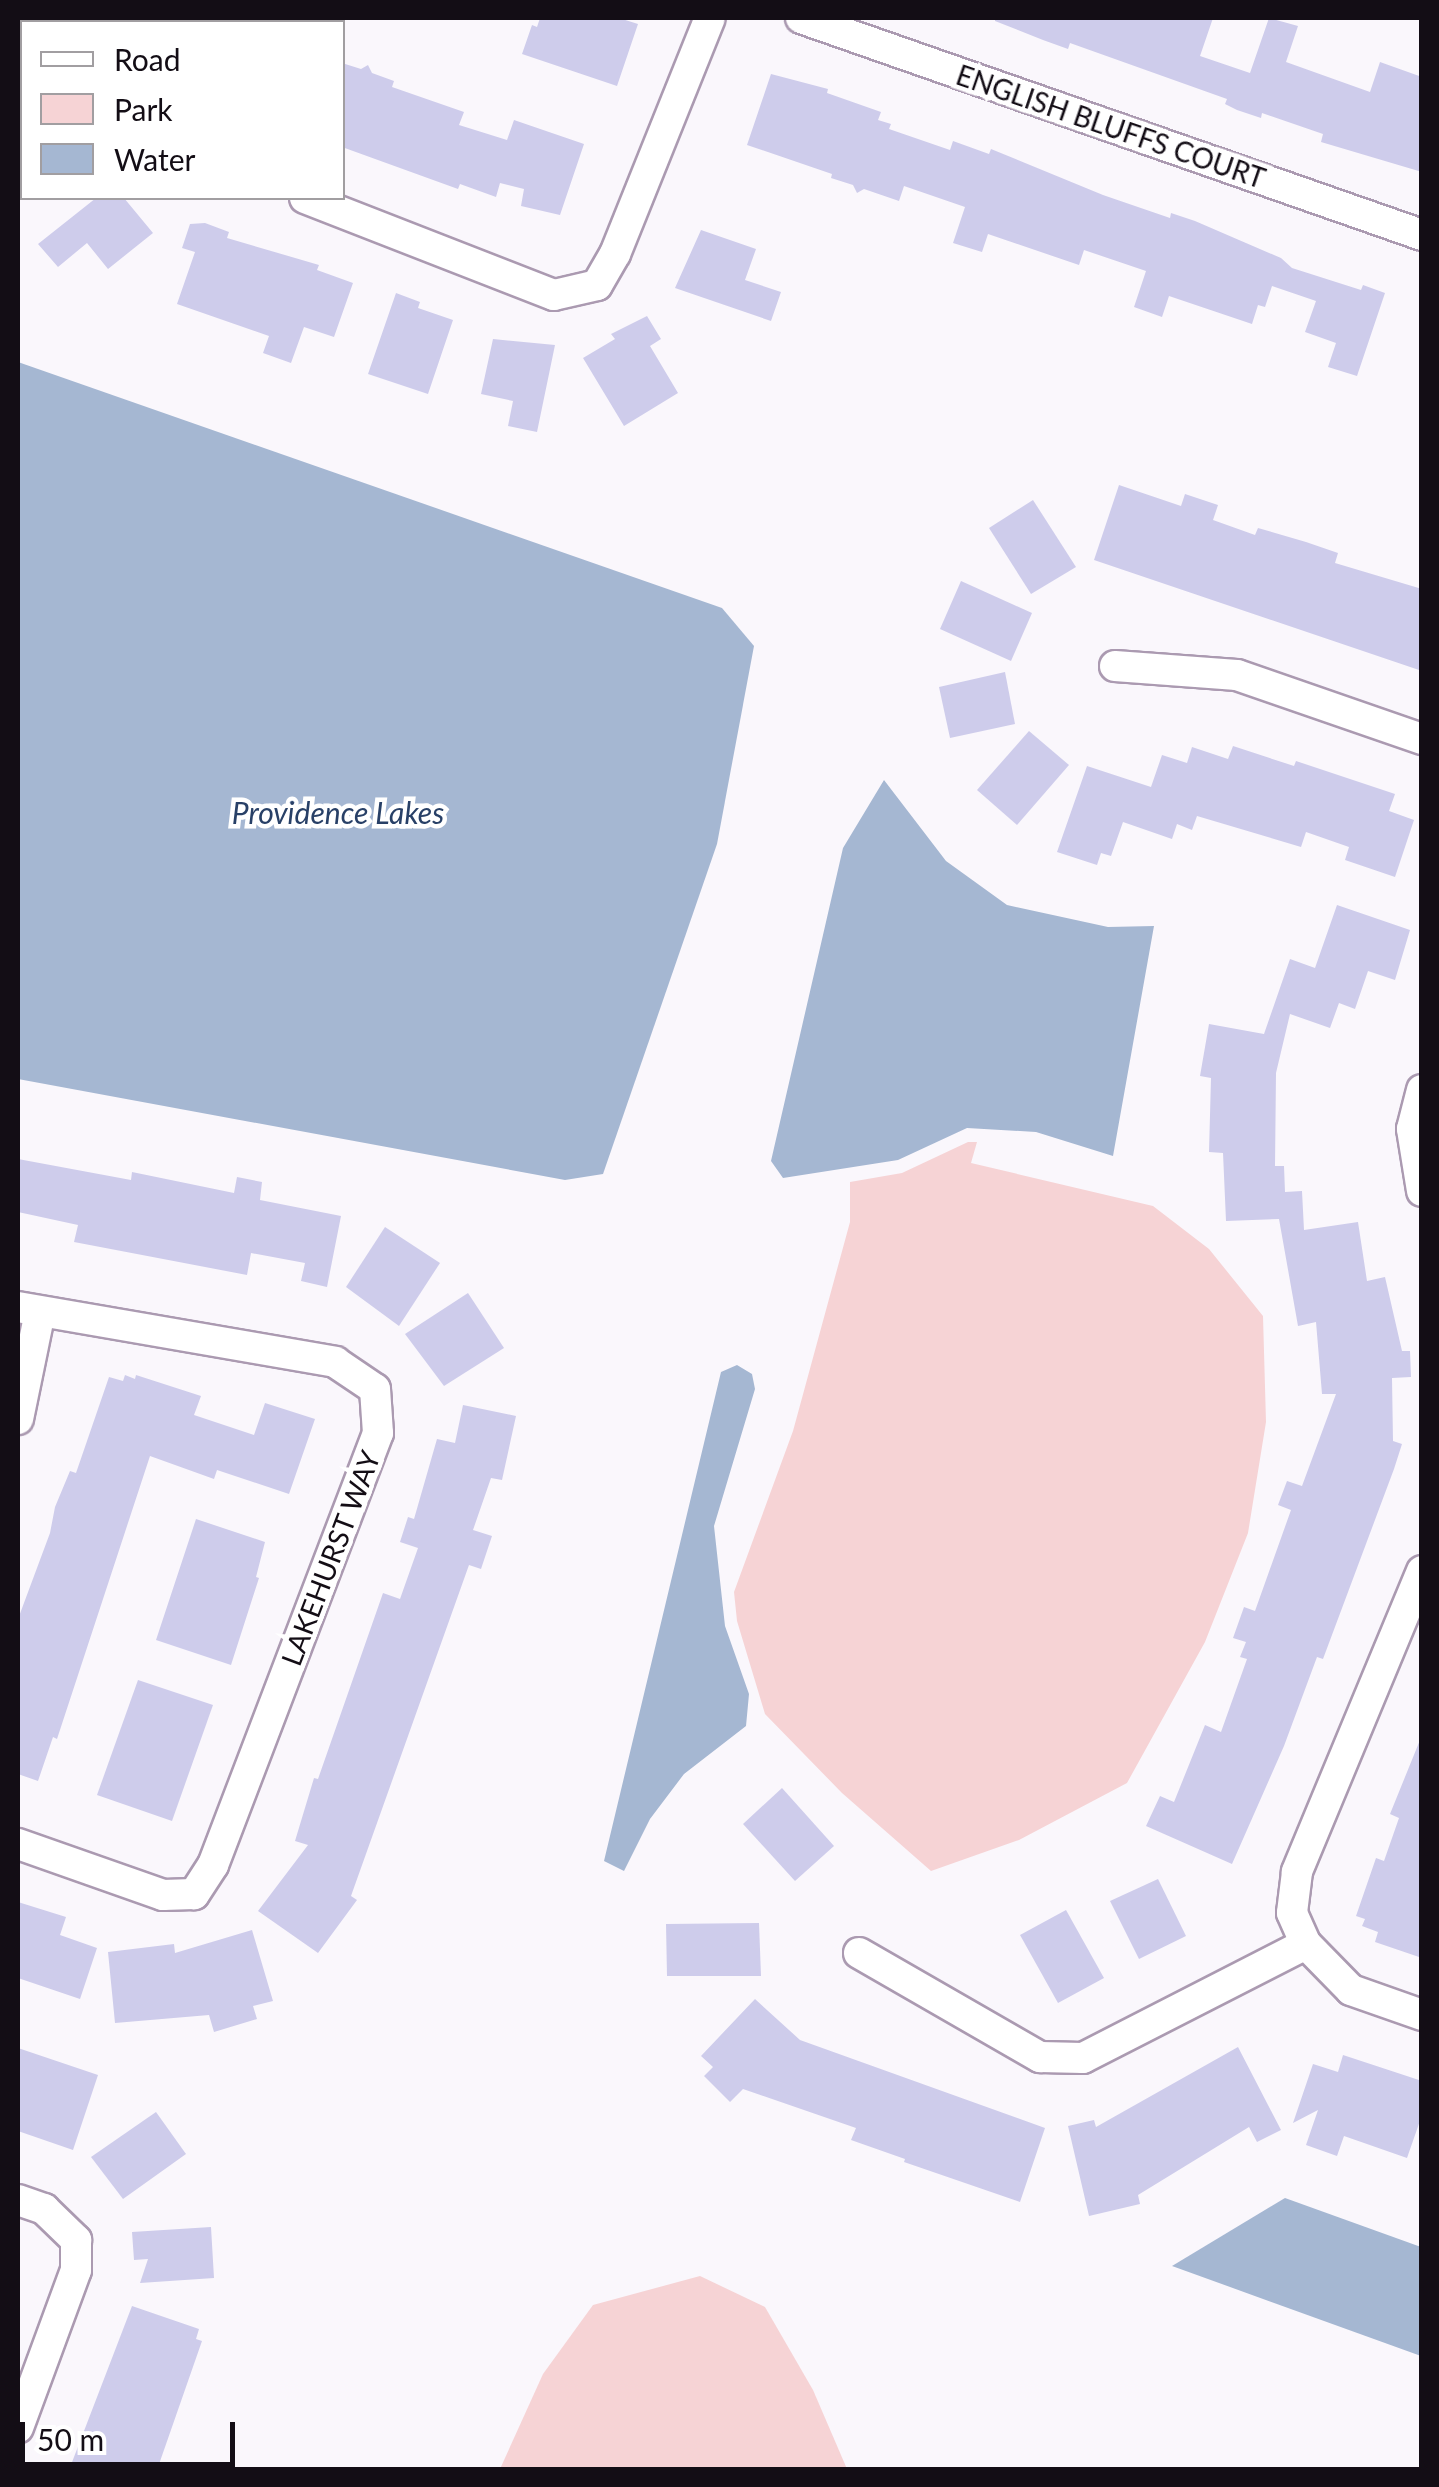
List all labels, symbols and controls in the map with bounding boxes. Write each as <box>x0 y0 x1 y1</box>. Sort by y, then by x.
legend <box>20 20 345 200</box>
text: Road <box>114 41 181 77</box>
street label: ENGLISH BLUFFS COURT <box>952 57 1270 195</box>
text: Park <box>114 91 173 127</box>
text: Water <box>114 141 196 177</box>
water label: Providence Lakes <box>232 794 444 830</box>
street label: LAKEHURST WAY <box>273 1445 387 1671</box>
scale bar <box>25 2402 240 2464</box>
text: 50 m <box>37 2421 104 2457</box>

